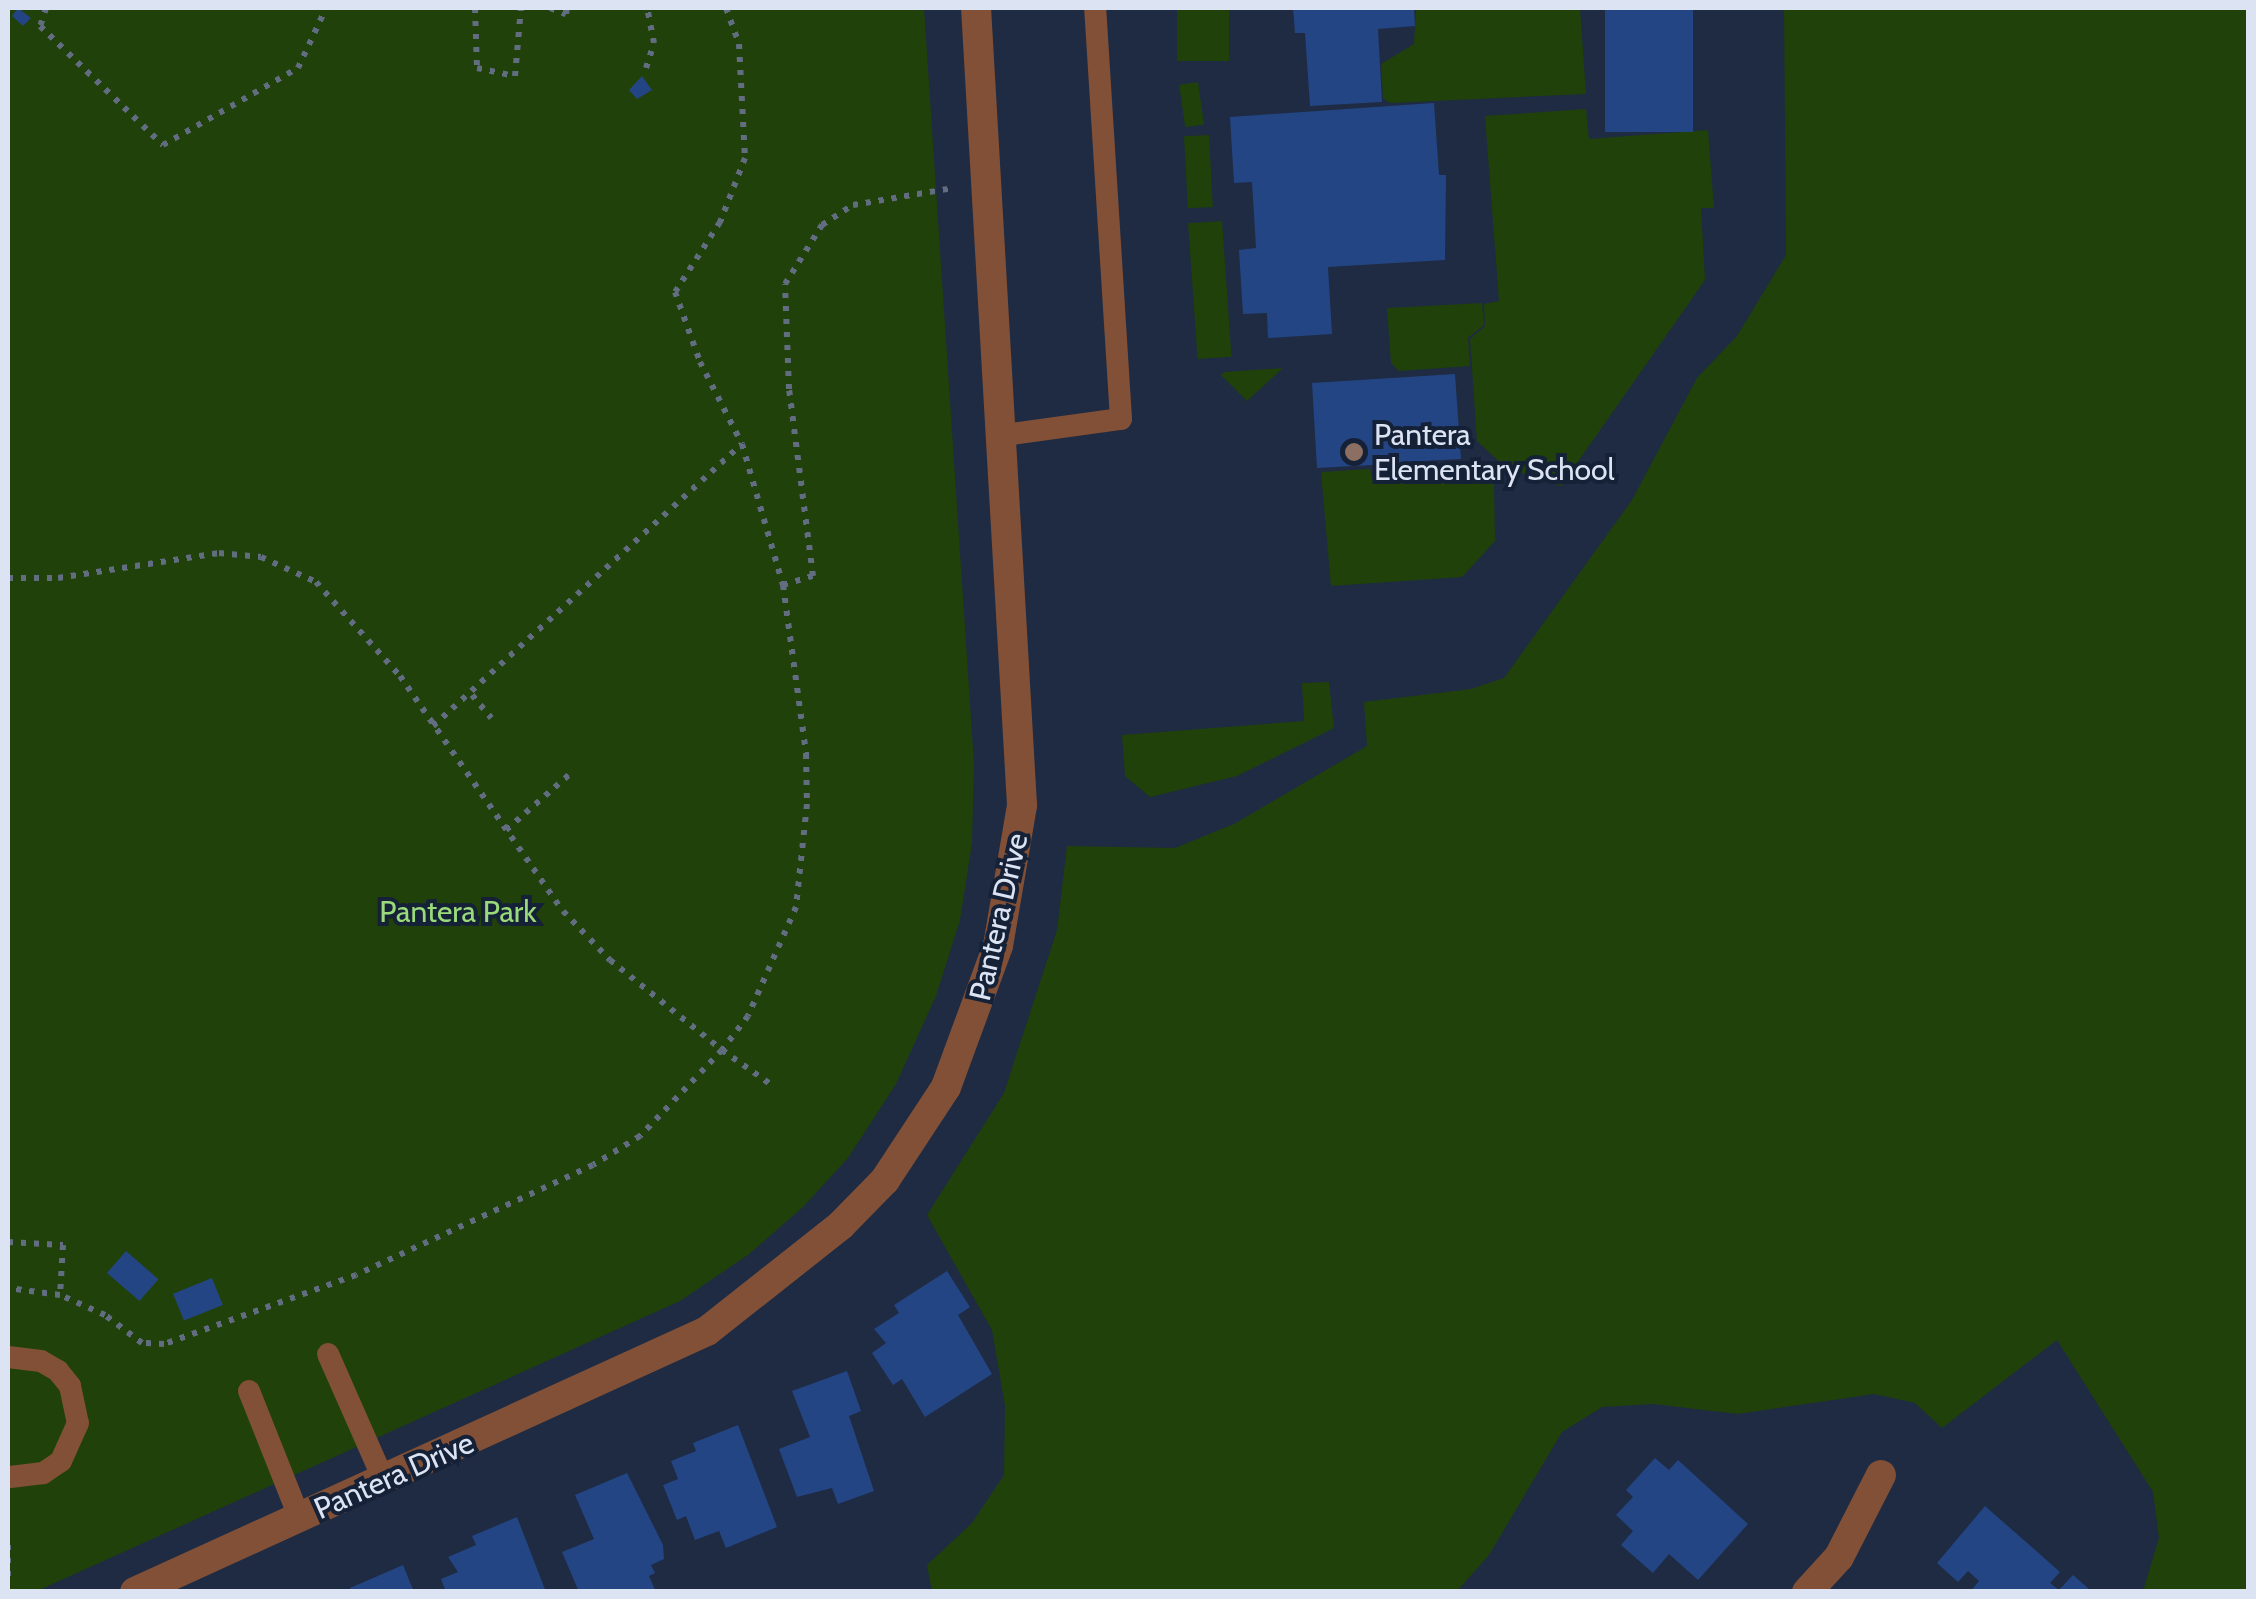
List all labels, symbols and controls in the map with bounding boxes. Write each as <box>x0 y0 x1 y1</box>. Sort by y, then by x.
place label: Pantera Elementary School <box>1374 417 1614 488</box>
marker: Pantera Elementary School <box>1343 441 1365 463</box>
street label: Pantera Drive <box>962 830 1036 1004</box>
park label: Pantera Park <box>379 894 537 930</box>
street label: Pantera Drive <box>309 1425 479 1527</box>

